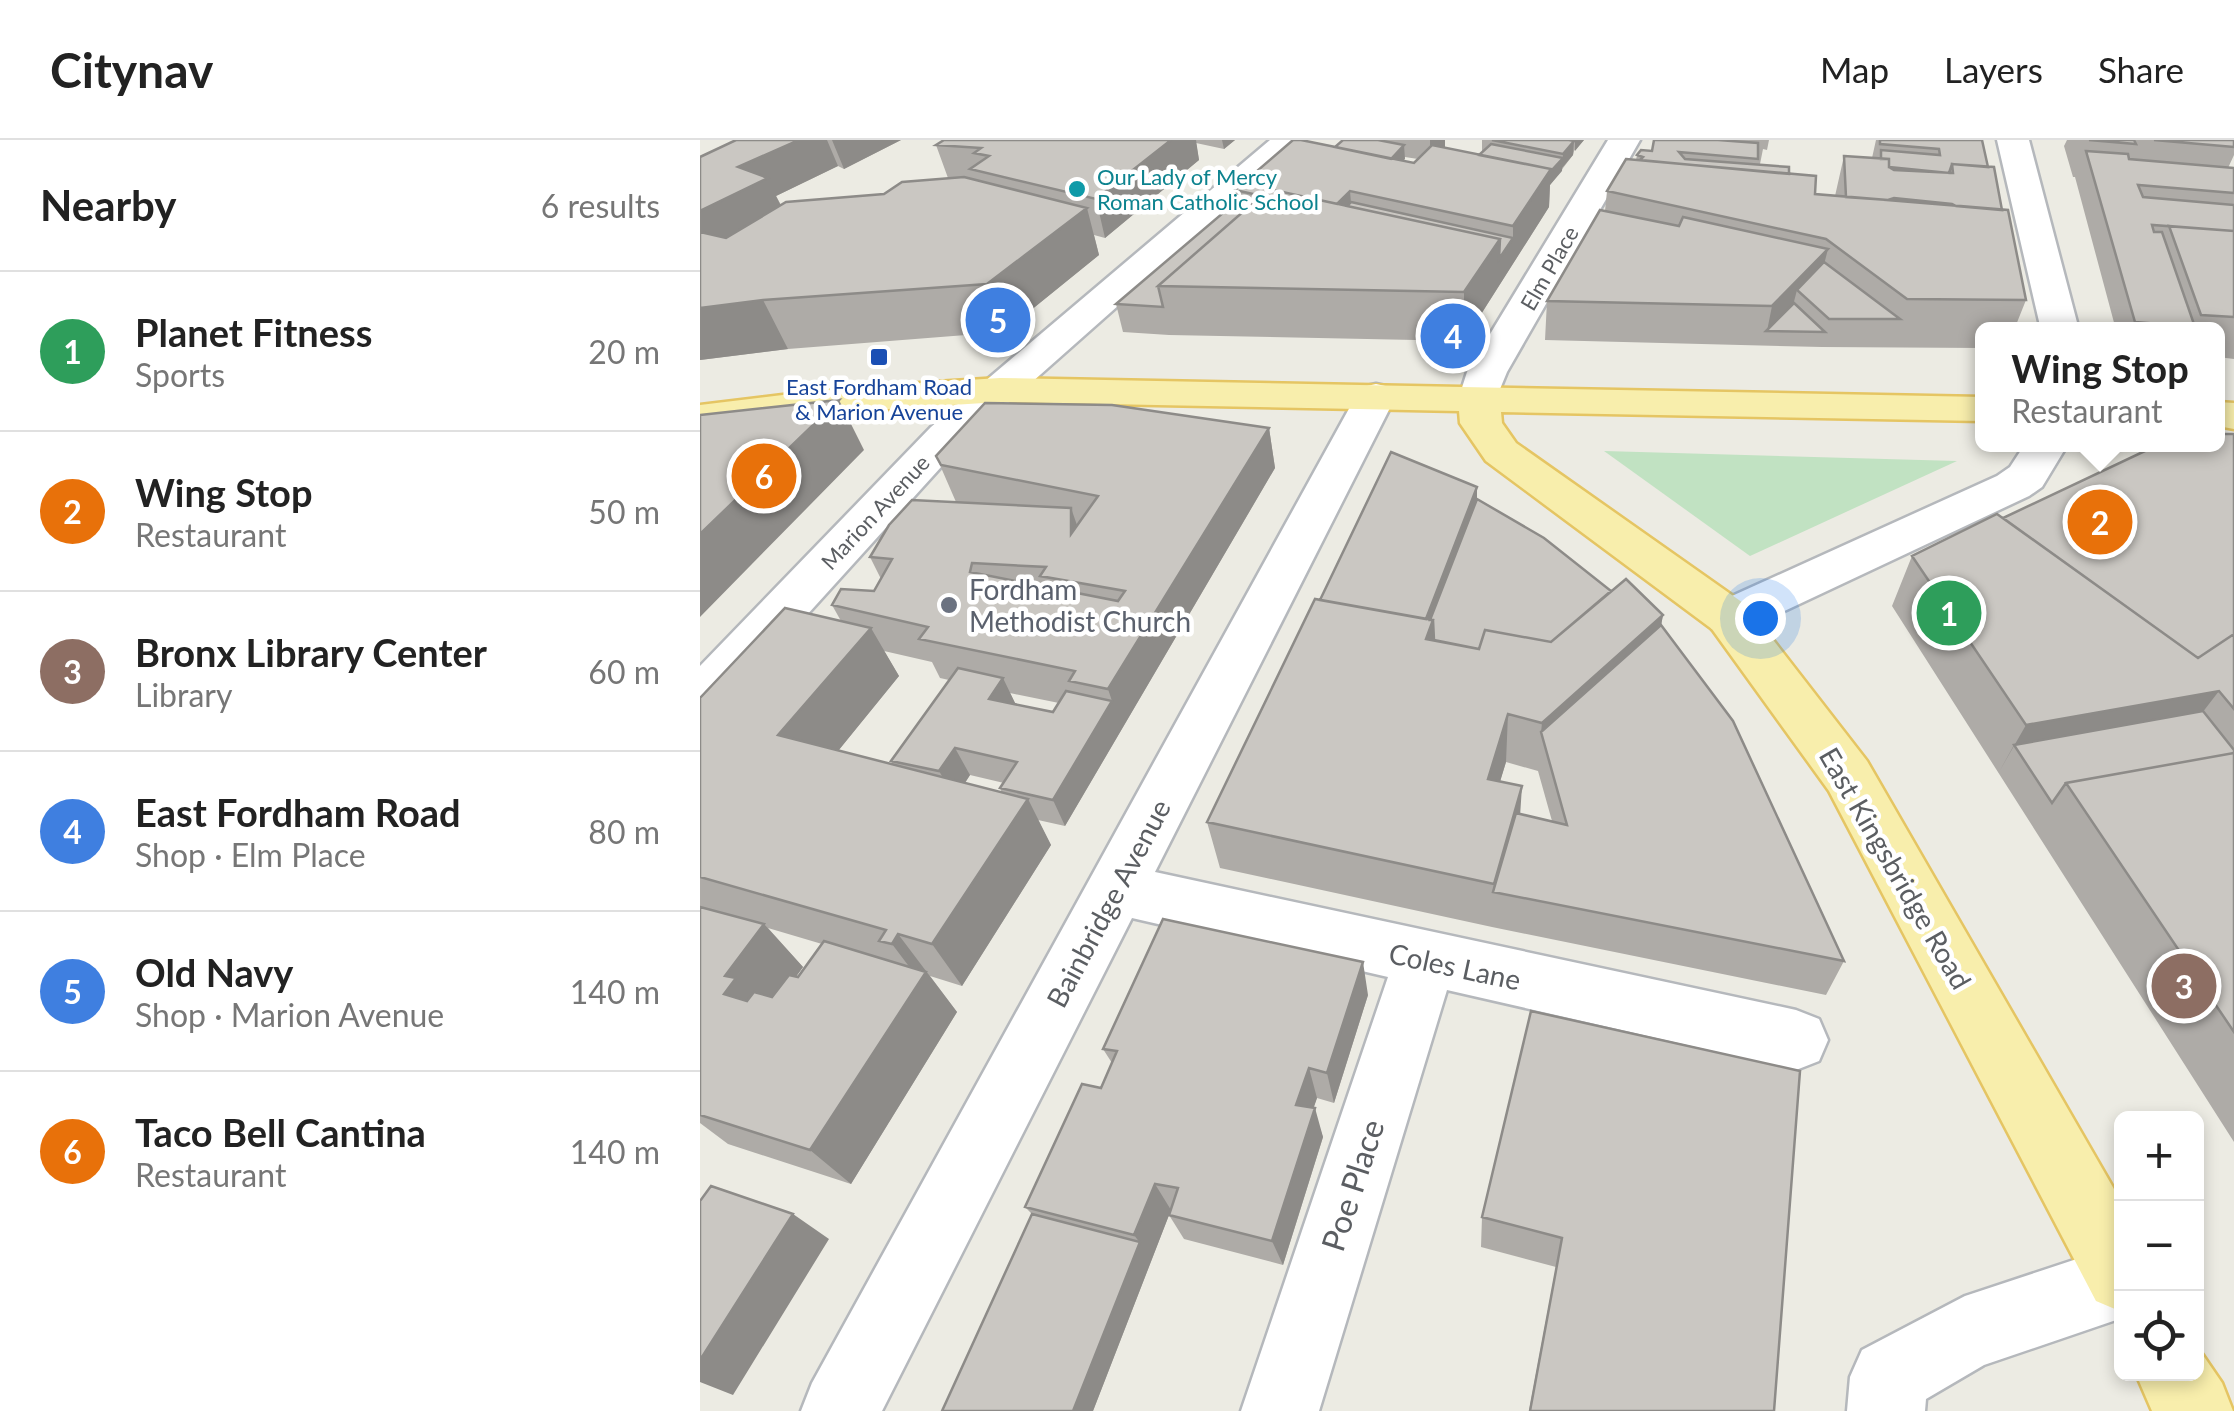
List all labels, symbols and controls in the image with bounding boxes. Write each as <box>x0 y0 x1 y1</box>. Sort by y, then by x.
text: Citynav <box>50 41 213 98</box>
text: Map <box>1820 48 1889 90</box>
text: Layers <box>1944 48 2043 90</box>
text: Share <box>2098 48 2184 90</box>
place label: Our Lady of Mercy Roman Catholic School <box>1097 163 1319 215</box>
marker: Our Lady of Mercy Roman Catholic School <box>1066 178 1088 200</box>
text: Nearby <box>40 180 177 230</box>
text: 6 results <box>541 186 660 225</box>
street label: Elm Place <box>1514 221 1584 315</box>
pin: 5 <box>966 282 1030 358</box>
pin: 4 <box>1420 298 1486 374</box>
text: Planet Fitness <box>135 309 372 355</box>
popup <box>1975 322 2225 452</box>
text: 1 <box>63 332 82 371</box>
text: 20 m <box>588 332 660 371</box>
text: Wing Stop <box>2011 345 2189 391</box>
marker: East Fordham Road & Marion Avenue <box>868 346 890 368</box>
text: Sports <box>135 355 225 394</box>
place label: East Fordham Road & Marion Avenue <box>786 373 972 425</box>
text: Restaurant <box>2011 391 2163 430</box>
pin: 6 <box>732 438 796 514</box>
street label: Marion Avenue <box>815 449 935 575</box>
text: Wing Stop <box>135 469 313 515</box>
pin: 2 <box>2068 484 2132 560</box>
text: 2 <box>63 492 82 531</box>
text: 50 m <box>588 492 660 531</box>
text: Restaurant <box>135 515 286 554</box>
place label: Fordham Methodist Church <box>969 572 1191 638</box>
pin: 1 <box>1916 576 1982 650</box>
your location <box>1735 593 1786 644</box>
marker: Fordham Methodist Church <box>938 594 960 616</box>
text: Bronx Library Center <box>135 629 487 675</box>
text: 3 <box>63 652 82 691</box>
text: 60 m <box>588 652 660 691</box>
text: Library <box>135 675 232 714</box>
street label: East Kingsbridge Road <box>1813 741 1979 995</box>
text: East Fordham Road <box>135 789 461 835</box>
street label: Bainbridge Avenue <box>1039 793 1177 1013</box>
text: 4 <box>63 812 82 851</box>
text: 80 m <box>588 812 660 851</box>
text: Shop · Elm Place <box>135 835 366 874</box>
street label: Coles Lane <box>1386 935 1524 997</box>
pin: 3 <box>2152 948 2216 1024</box>
text: Old Navy <box>135 949 293 995</box>
text: 5 <box>63 972 82 1011</box>
text: 140 m <box>570 972 660 1011</box>
text: Shop · Marion Avenue <box>135 995 444 1034</box>
text: Taco Bell Cantina <box>135 1109 426 1155</box>
map controls <box>2114 1111 2204 1381</box>
button: + <box>2114 1111 2204 1201</box>
street label: Poe Place <box>1312 1114 1392 1256</box>
text: 6 <box>63 1132 82 1171</box>
text: 140 m <box>570 1132 660 1171</box>
text: Restaurant <box>135 1155 286 1194</box>
button: − <box>2114 1201 2204 1291</box>
button: locate <box>2114 1291 2204 1381</box>

